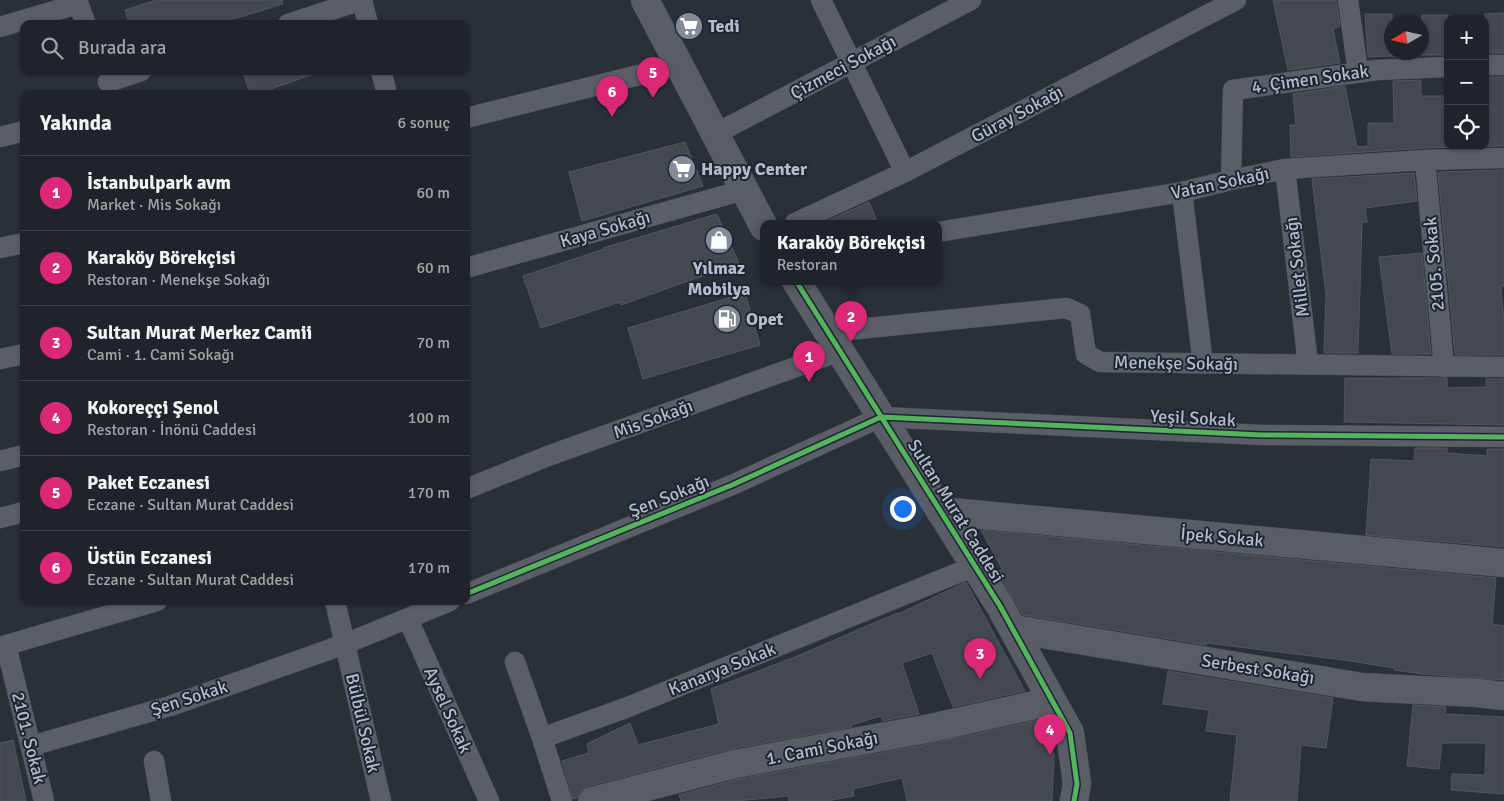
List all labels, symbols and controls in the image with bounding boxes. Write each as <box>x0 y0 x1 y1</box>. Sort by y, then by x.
supermarket icon: Tedi <box>674 11 704 41</box>
place label: Tedi <box>708 15 740 37</box>
north arrow <box>1384 15 1429 60</box>
map controls <box>1444 15 1489 150</box>
button: + <box>1444 15 1489 60</box>
search box <box>20 20 470 75</box>
street label: Çizmeci Sokağı <box>786 30 900 104</box>
icon: search <box>38 34 66 62</box>
text: Burada ara <box>78 36 166 60</box>
pin: 5 <box>637 57 669 98</box>
street label: 4. Çimen Sokak <box>1250 60 1370 98</box>
button: − <box>1444 60 1489 105</box>
pin: 6 <box>596 76 628 117</box>
street label: Güray Sokağı <box>967 81 1067 147</box>
button: locate <box>1444 105 1489 150</box>
text: Yakında <box>40 110 112 136</box>
text: 6 sonuç <box>398 113 450 133</box>
supermarket icon: Happy Center <box>667 154 697 184</box>
place label: Happy Center <box>701 158 808 180</box>
street label: Vatan Sokağı <box>1169 162 1271 204</box>
text: İstanbulpark avm <box>87 171 231 195</box>
text: 1 <box>52 183 60 203</box>
text: 60 m <box>416 183 450 203</box>
text: Market · Mis Sokağı <box>87 195 221 215</box>
street label: Kaya Sokağı <box>557 206 653 252</box>
street label: Millet Sokağı <box>1280 216 1314 318</box>
street label: 2105. Sokak <box>1419 216 1449 312</box>
popup <box>760 220 942 285</box>
shop icon: Yılmaz Mobilya <box>704 225 734 255</box>
text: Karaköy Börekçisi <box>777 231 925 255</box>
text: Karaköy Börekçisi <box>87 246 236 270</box>
text: Restoran <box>777 255 837 275</box>
place label: Yılmaz Mobilya <box>688 257 750 300</box>
text: 2 <box>52 258 60 278</box>
text: 60 m <box>416 258 450 278</box>
text: Restoran · Menekşe Sokağı <box>87 270 270 290</box>
pin: 2 <box>835 301 867 342</box>
fuel station icon: Opet <box>712 304 742 334</box>
place label: Opet <box>746 308 784 330</box>
text: Sultan Murat Merkez Camii <box>87 321 312 345</box>
text: 3 <box>52 333 60 353</box>
text: 70 m <box>416 333 450 353</box>
pin: 1 <box>793 341 825 382</box>
text: Cami · 1. Cami Sokağı <box>87 345 234 365</box>
street label: Menekşe Sokağı <box>1114 351 1238 375</box>
street label: Mis Sokağı <box>610 394 696 444</box>
text: Kokoreççi Şenol <box>87 396 219 420</box>
street label: Yeşil Sokak <box>1150 405 1236 431</box>
text: 4 <box>52 408 60 428</box>
text: 100 m <box>408 408 450 428</box>
text: Restoran · İnönü Caddesi <box>87 420 256 440</box>
street label: Sultan Murat Caddesi <box>903 435 1009 587</box>
street label: Şen Sokağı <box>626 470 712 522</box>
text: Paket Eczanesi <box>87 471 210 495</box>
text: 5 <box>52 483 60 503</box>
text: 170 m <box>408 483 450 503</box>
text: Eczane · Sultan Murat Caddesi <box>87 495 294 515</box>
your location <box>890 496 916 522</box>
street label: İpek Sokak <box>1180 522 1264 552</box>
text: Üstün Eczanesi <box>87 546 212 570</box>
text: 6 <box>52 558 60 578</box>
text: 170 m <box>408 558 450 578</box>
text: Eczane · Sultan Murat Caddesi <box>87 570 294 590</box>
street label: Kanarya Sokak <box>665 638 779 700</box>
pin: 3 <box>964 638 996 679</box>
street label: Serbest Sokağı <box>1200 649 1316 689</box>
street label: Aysel Sokak <box>419 664 477 756</box>
street label: Bülbül Sokak <box>341 671 385 775</box>
street label: Şen Sokak <box>148 675 230 721</box>
street label: 2101. Sokak <box>7 690 51 786</box>
pin: 4 <box>1034 714 1066 755</box>
street label: 1. Cami Sokağı <box>764 726 880 770</box>

